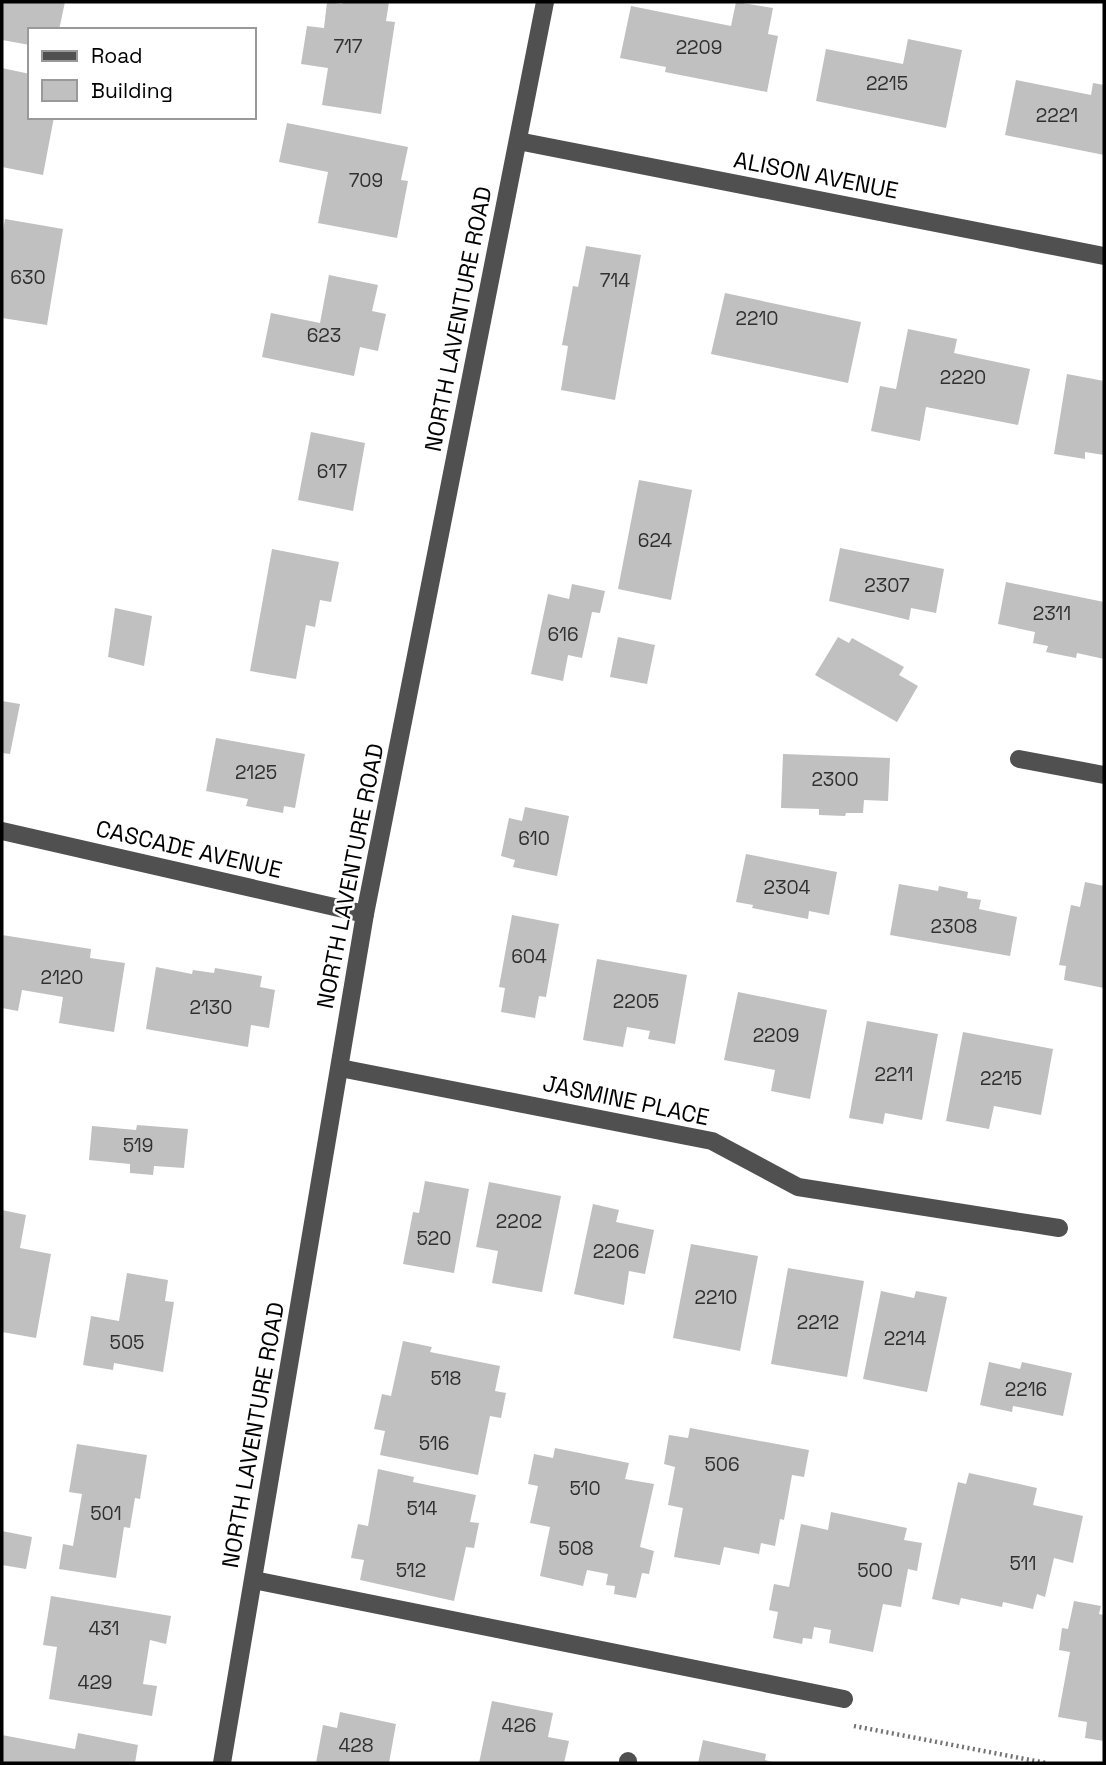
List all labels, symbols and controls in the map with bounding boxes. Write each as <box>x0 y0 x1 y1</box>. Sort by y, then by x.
legend <box>28 28 256 119</box>
house number: 717 <box>333 34 363 59</box>
house number: 2209 <box>676 35 722 60</box>
text: Road <box>91 42 143 69</box>
house number: 2215 <box>866 71 908 96</box>
text: Building <box>91 77 173 104</box>
house number: 2221 <box>1036 103 1078 128</box>
street label: ALISON AVENUE <box>731 144 901 206</box>
house number: 709 <box>349 168 383 193</box>
street label: NORTH LAVENTURE ROAD <box>418 184 498 454</box>
house number: 630 <box>10 265 46 290</box>
house number: 714 <box>600 268 630 293</box>
house number: 2210 <box>735 306 779 331</box>
house number: 623 <box>307 323 341 348</box>
house number: 2220 <box>940 365 986 390</box>
house number: 617 <box>317 459 347 484</box>
house number: 624 <box>638 528 672 553</box>
house number: 2307 <box>864 573 910 598</box>
house number: 2311 <box>1033 601 1071 626</box>
house number: 616 <box>547 622 579 647</box>
street label: NORTH LAVENTURE ROAD <box>310 741 390 1011</box>
house number: 2125 <box>235 760 277 785</box>
house number: 2300 <box>811 767 859 792</box>
street label: CASCADE AVENUE <box>93 813 285 885</box>
house number: 610 <box>518 826 550 851</box>
house number: 2304 <box>764 875 811 900</box>
house number: 2308 <box>931 914 977 939</box>
house number: 604 <box>511 944 547 969</box>
house number: 2120 <box>40 965 84 990</box>
house number: 2205 <box>613 989 659 1014</box>
house number: 2130 <box>189 995 233 1020</box>
house number: 2209 <box>753 1023 799 1048</box>
house number: 2211 <box>875 1062 913 1087</box>
house number: 2215 <box>980 1066 1022 1091</box>
street label: JASMINE PLACE <box>540 1068 712 1132</box>
house number: 519 <box>123 1133 153 1158</box>
house number: 2202 <box>496 1209 542 1234</box>
house number: 520 <box>417 1226 451 1251</box>
house number: 2206 <box>593 1239 639 1264</box>
house number: 2210 <box>694 1285 738 1310</box>
street label: NORTH LAVENTURE ROAD <box>215 1300 291 1570</box>
house number: 2212 <box>797 1310 839 1335</box>
house number: 2214 <box>884 1326 926 1351</box>
house number: 505 <box>110 1330 144 1355</box>
house number: 518 <box>431 1366 461 1391</box>
house number: 2216 <box>1005 1377 1047 1402</box>
house number: 516 <box>419 1431 449 1456</box>
house number: 506 <box>704 1452 740 1477</box>
house number: 510 <box>569 1476 601 1501</box>
house number: 514 <box>407 1496 438 1521</box>
house number: 501 <box>90 1501 122 1526</box>
house number: 508 <box>558 1536 594 1561</box>
house number: 511 <box>1010 1551 1037 1576</box>
house number: 512 <box>396 1558 426 1583</box>
house number: 500 <box>857 1558 893 1583</box>
house number: 431 <box>88 1616 120 1641</box>
house number: 429 <box>78 1670 112 1695</box>
house number: 426 <box>502 1713 536 1738</box>
house number: 428 <box>338 1733 374 1758</box>

